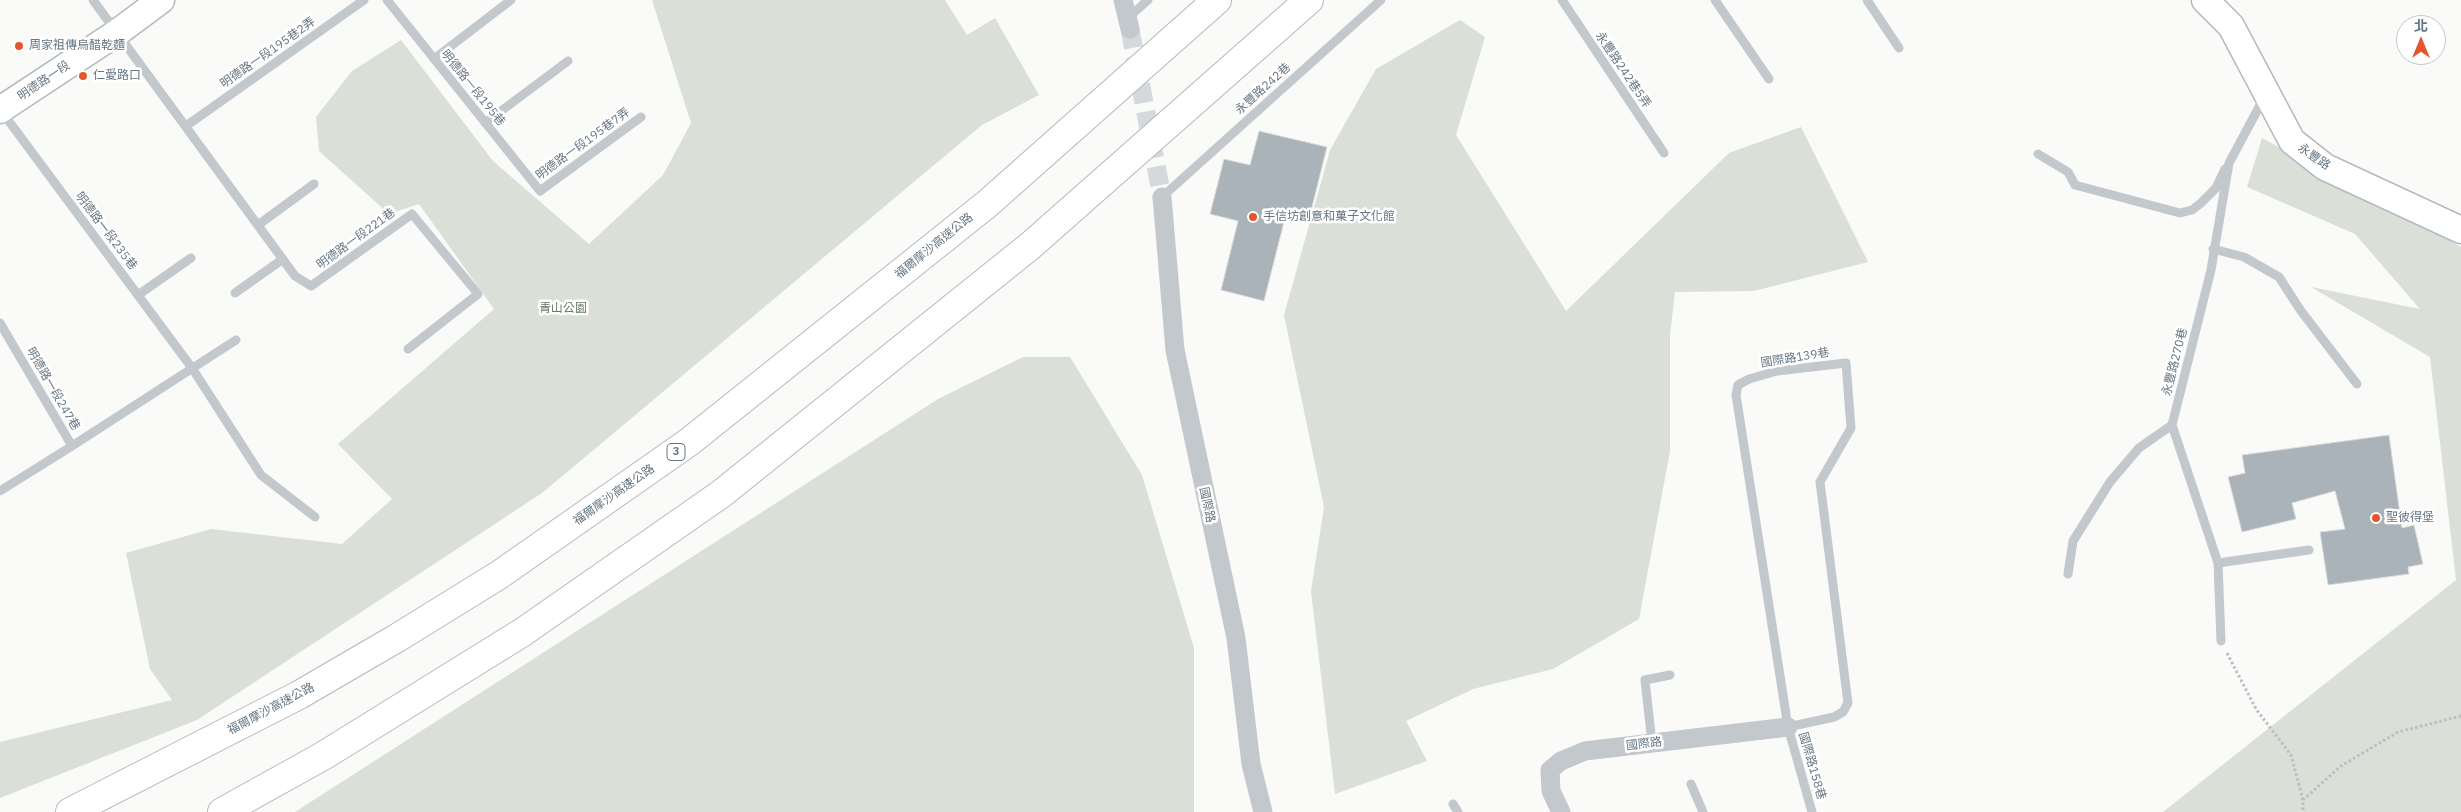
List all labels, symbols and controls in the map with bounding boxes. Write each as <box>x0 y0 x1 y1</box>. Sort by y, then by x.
street label: 明德路一段195巷2弄 <box>218 15 318 91</box>
north arrow <box>2396 15 2446 65</box>
text: 北 <box>2414 17 2428 35</box>
street label: 永豐路242巷5弄 <box>1592 29 1654 111</box>
place label: 周家祖傳烏醋乾麵 <box>29 39 125 53</box>
marker: 周家祖傳烏醋乾麵 <box>13 40 25 52</box>
street label: 明德路一段195巷 <box>438 47 508 129</box>
street label: 明德路一段 <box>15 58 73 104</box>
street label: 永豐路242巷 <box>1232 60 1294 118</box>
place label: 仁愛路口 <box>93 69 141 83</box>
marker: 仁愛路口 <box>77 70 89 82</box>
street label: 明德路一段195巷7弄 <box>533 105 633 183</box>
street label: 永豐路 <box>2295 141 2333 173</box>
street label: 明德路一段235巷 <box>72 189 140 273</box>
street label: 明德路一段221巷 <box>314 206 398 272</box>
street label: 福爾摩沙高速公路 <box>892 210 976 282</box>
place label: 手信坊創意和菓子文化館 <box>1263 210 1395 224</box>
marker: 手信坊創意和菓子文化館 <box>1247 211 1259 223</box>
park label: 青山公園 <box>539 302 587 316</box>
street label: 永豐路270巷 <box>2160 326 2190 398</box>
street label: 明德路一段247巷 <box>23 345 83 433</box>
street label: 國際路139巷 <box>1760 345 1830 371</box>
road number: 3 <box>667 444 685 461</box>
street label: 福爾摩沙高速公路 <box>571 462 657 528</box>
street label: 國際路 <box>1196 486 1218 524</box>
place label: 聖彼得堡 <box>2386 511 2434 525</box>
marker: 聖彼得堡 <box>2370 512 2382 524</box>
street label: 福爾摩沙高速公路 <box>225 680 317 738</box>
street label: 國際路158巷 <box>1795 731 1829 801</box>
street label: 國際路 <box>1625 735 1663 753</box>

